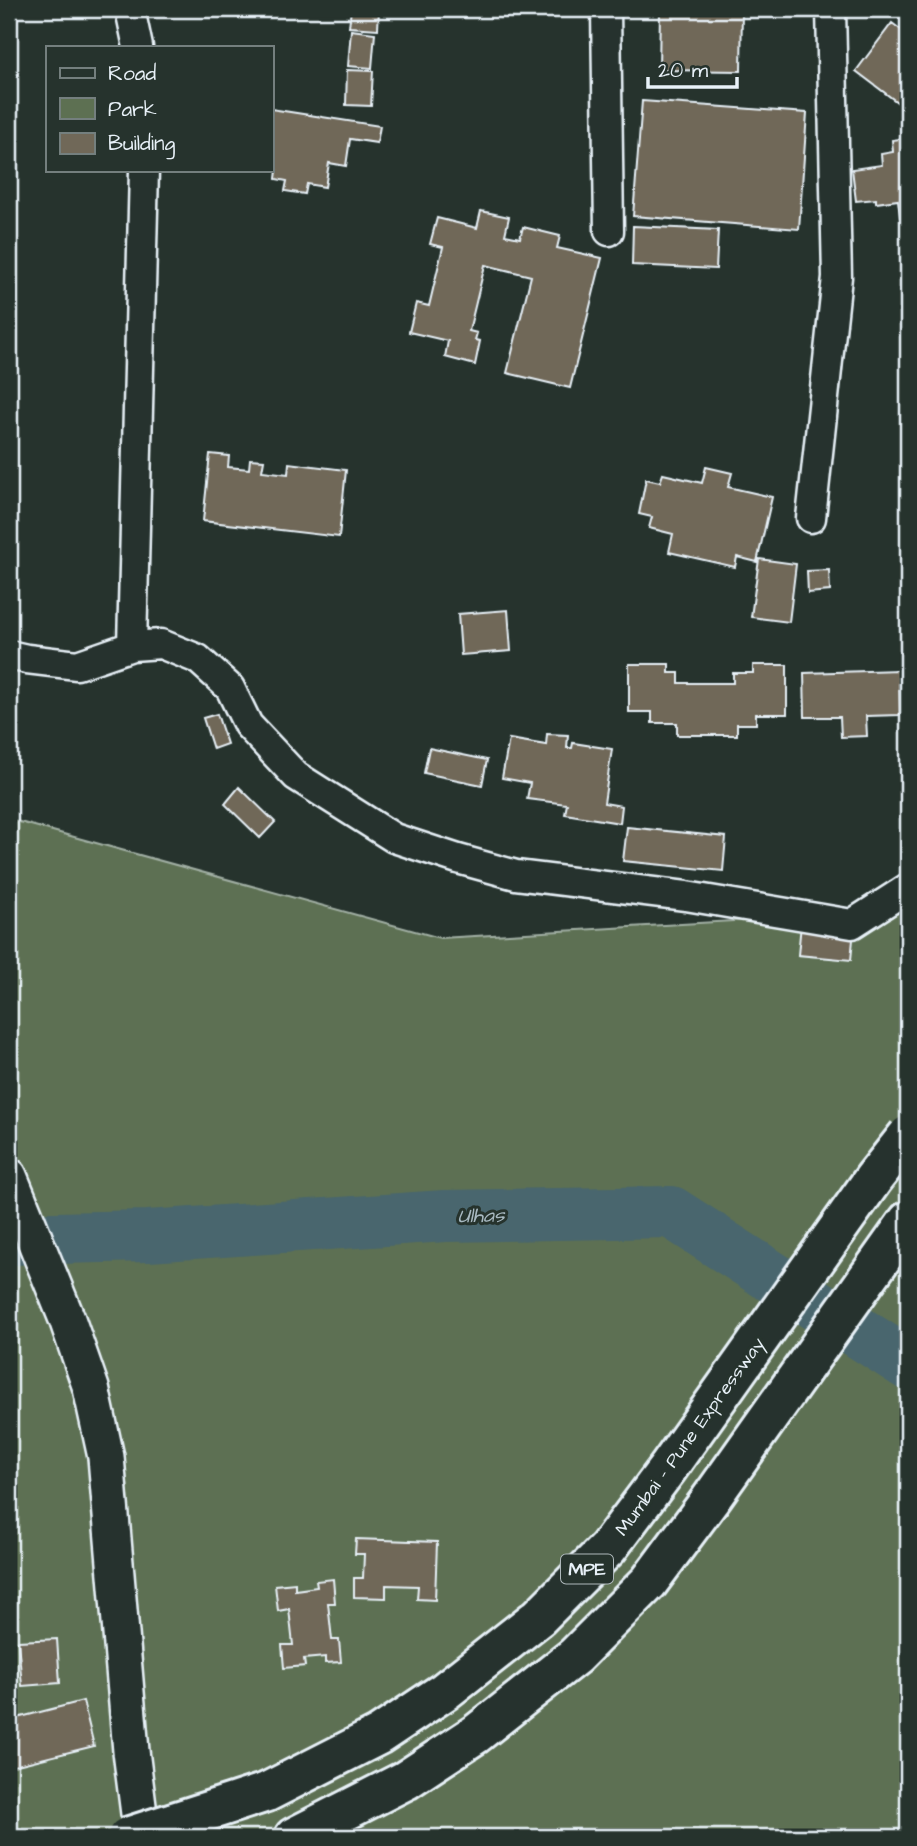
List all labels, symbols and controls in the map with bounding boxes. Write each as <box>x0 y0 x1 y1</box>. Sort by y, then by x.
legend <box>46 46 273 172</box>
scale bar <box>648 46 737 90</box>
text: 20 m <box>658 56 709 85</box>
text: Road <box>108 59 156 88</box>
text: Park <box>108 95 157 124</box>
text: Building <box>108 129 176 160</box>
water label: Ulhas <box>457 1201 506 1230</box>
street label: Mumbai - Pune Expressway <box>609 1332 773 1542</box>
road number: MPE <box>561 1554 613 1584</box>

